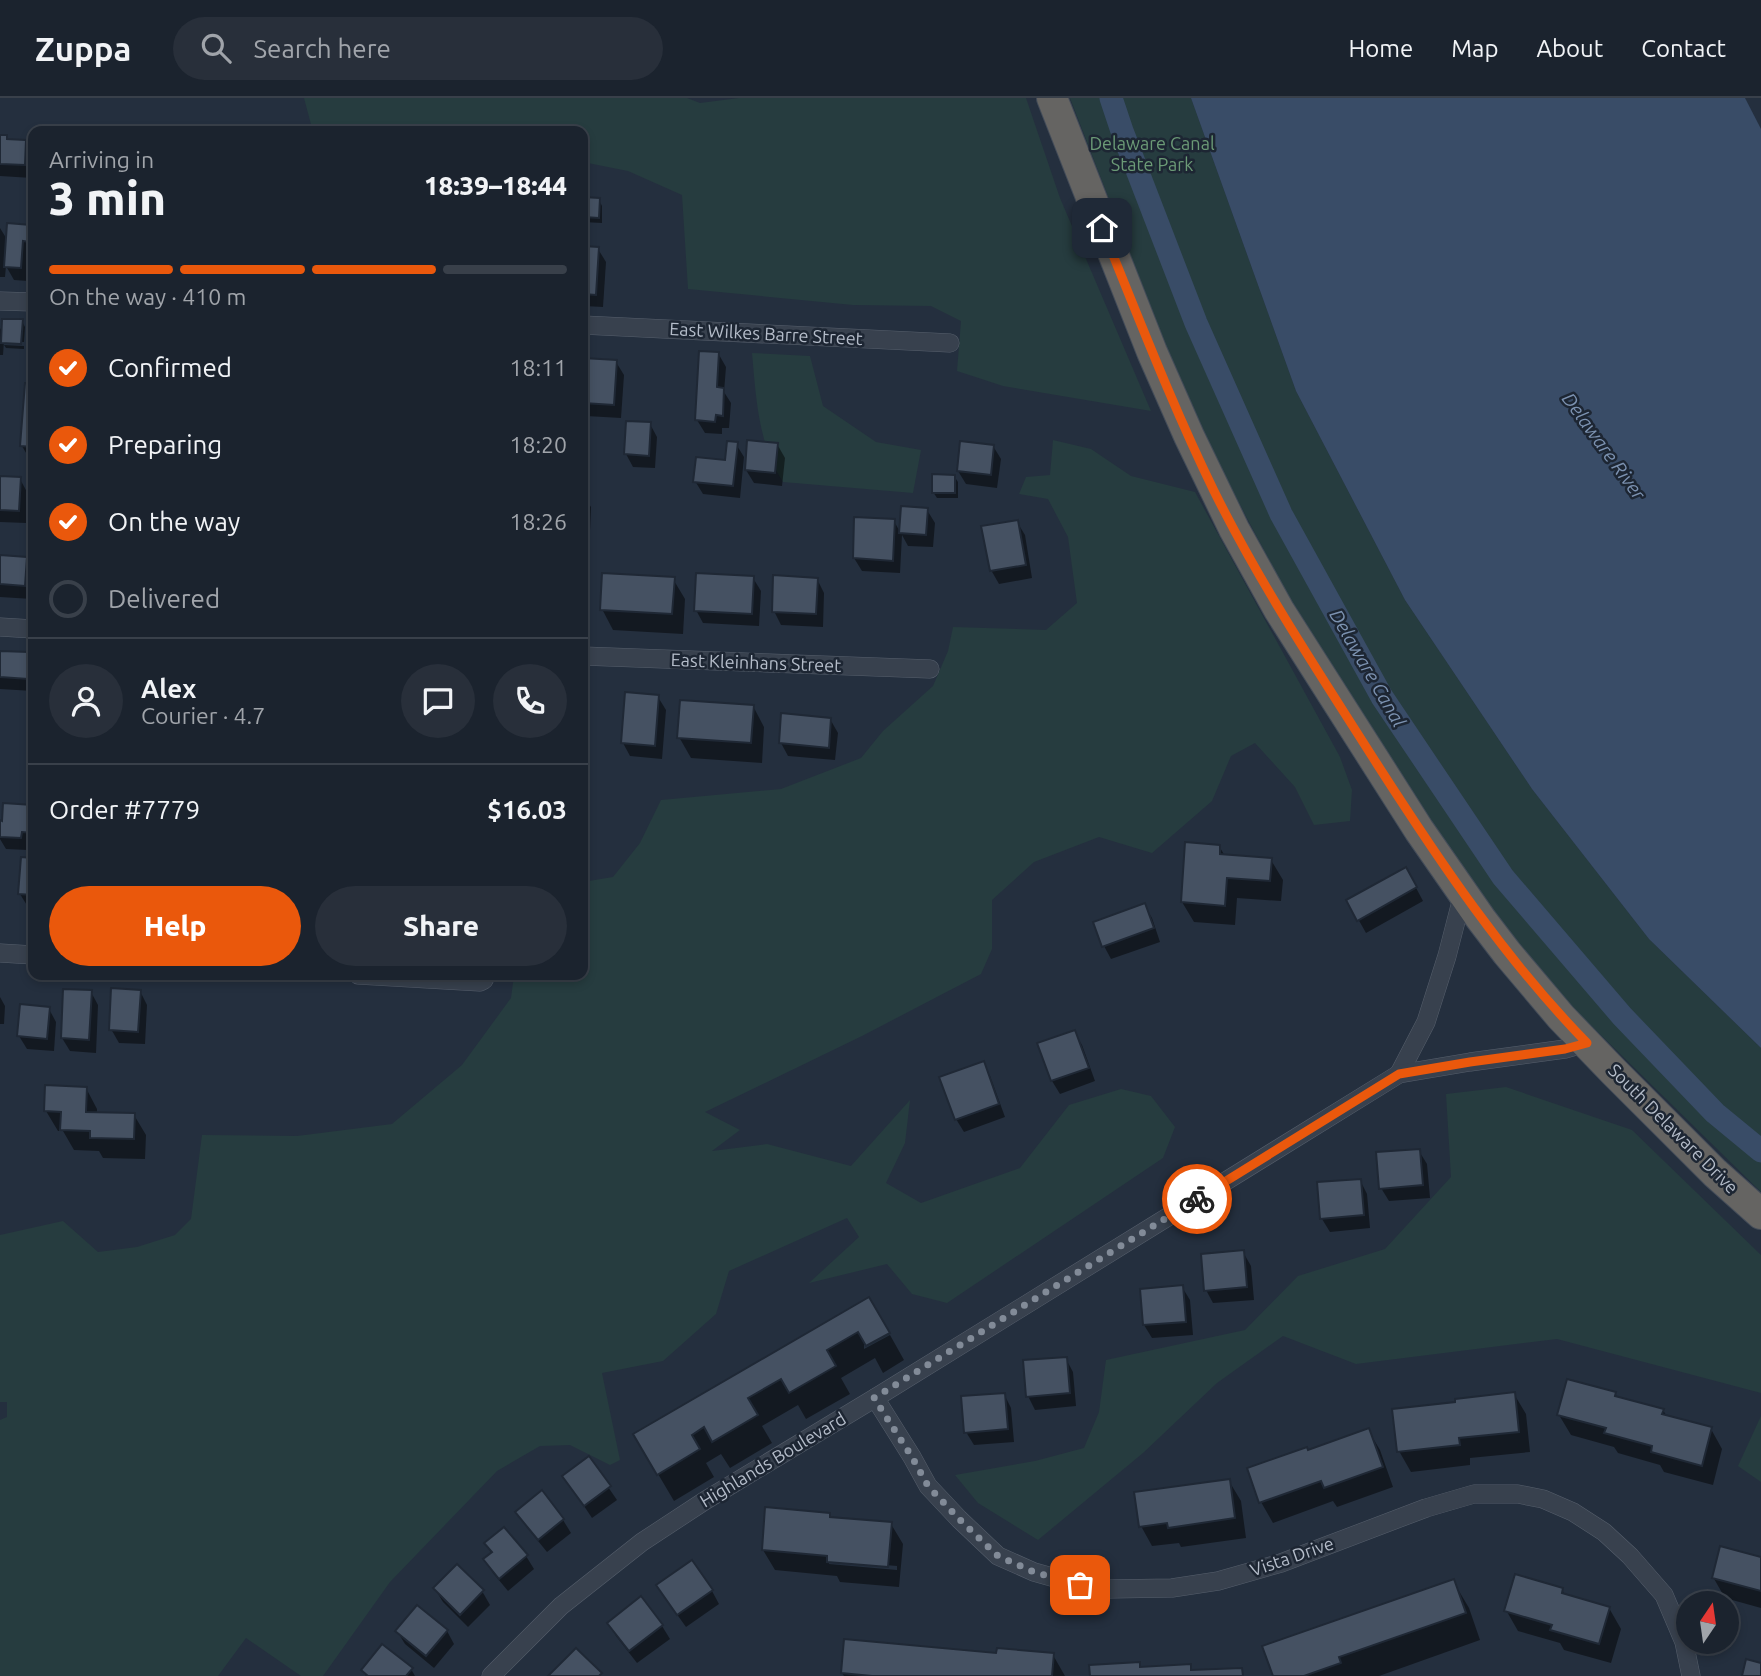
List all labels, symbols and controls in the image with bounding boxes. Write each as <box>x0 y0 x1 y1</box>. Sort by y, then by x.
search box <box>173 17 663 80</box>
icon: search <box>197 29 235 67</box>
text: Zuppa <box>35 30 131 67</box>
text: Search here <box>253 34 391 63</box>
text: Home <box>1348 35 1413 62</box>
text: Map <box>1451 35 1498 62</box>
text: About <box>1536 35 1603 62</box>
text: Contact <box>1641 35 1726 62</box>
park label: Delaware Canal State Park <box>1089 133 1215 174</box>
text: Arriving in <box>49 147 154 172</box>
text: 18:39–18:44 <box>424 171 567 200</box>
text: 3 min <box>49 172 166 224</box>
pin <box>1072 198 1132 258</box>
icon: home <box>1083 209 1121 247</box>
text: On the way · 410 m <box>49 284 246 309</box>
street label: East Wilkes Barre Street <box>669 318 863 348</box>
icon: check <box>49 349 87 387</box>
text: Confirmed <box>108 353 232 382</box>
text: 18:11 <box>509 355 567 380</box>
water label: Delaware River <box>1558 388 1651 504</box>
icon: check <box>49 426 87 464</box>
text: Preparing <box>108 430 222 459</box>
text: 18:20 <box>509 432 567 457</box>
icon: check <box>49 503 87 541</box>
text: On the way <box>108 507 240 536</box>
text: 18:26 <box>509 509 567 534</box>
text: Delivered <box>108 584 220 613</box>
water label: Delaware Canal <box>1325 605 1411 731</box>
street label: East Kleinhans Street <box>670 649 842 675</box>
button: person <box>49 664 123 738</box>
button: chat <box>401 664 475 738</box>
button: phone <box>493 664 567 738</box>
text: Alex <box>141 674 196 703</box>
text: Courier · 4.7 <box>141 703 265 728</box>
text: Order #7779 <box>49 795 200 824</box>
text: $16.03 <box>487 795 567 824</box>
button: Help <box>49 886 301 966</box>
button: Share <box>315 886 567 966</box>
street label: South Delaware Drive <box>1605 1059 1743 1197</box>
courier <box>1162 1164 1232 1234</box>
icon: bike <box>1178 1180 1216 1218</box>
street label: Highlands Boulevard <box>696 1408 849 1511</box>
street label: Vista Drive <box>1247 1532 1336 1580</box>
pin <box>1050 1555 1110 1615</box>
icon: bag <box>1061 1566 1099 1604</box>
north arrow <box>1676 1591 1740 1654</box>
map controls <box>1676 1591 1739 1654</box>

